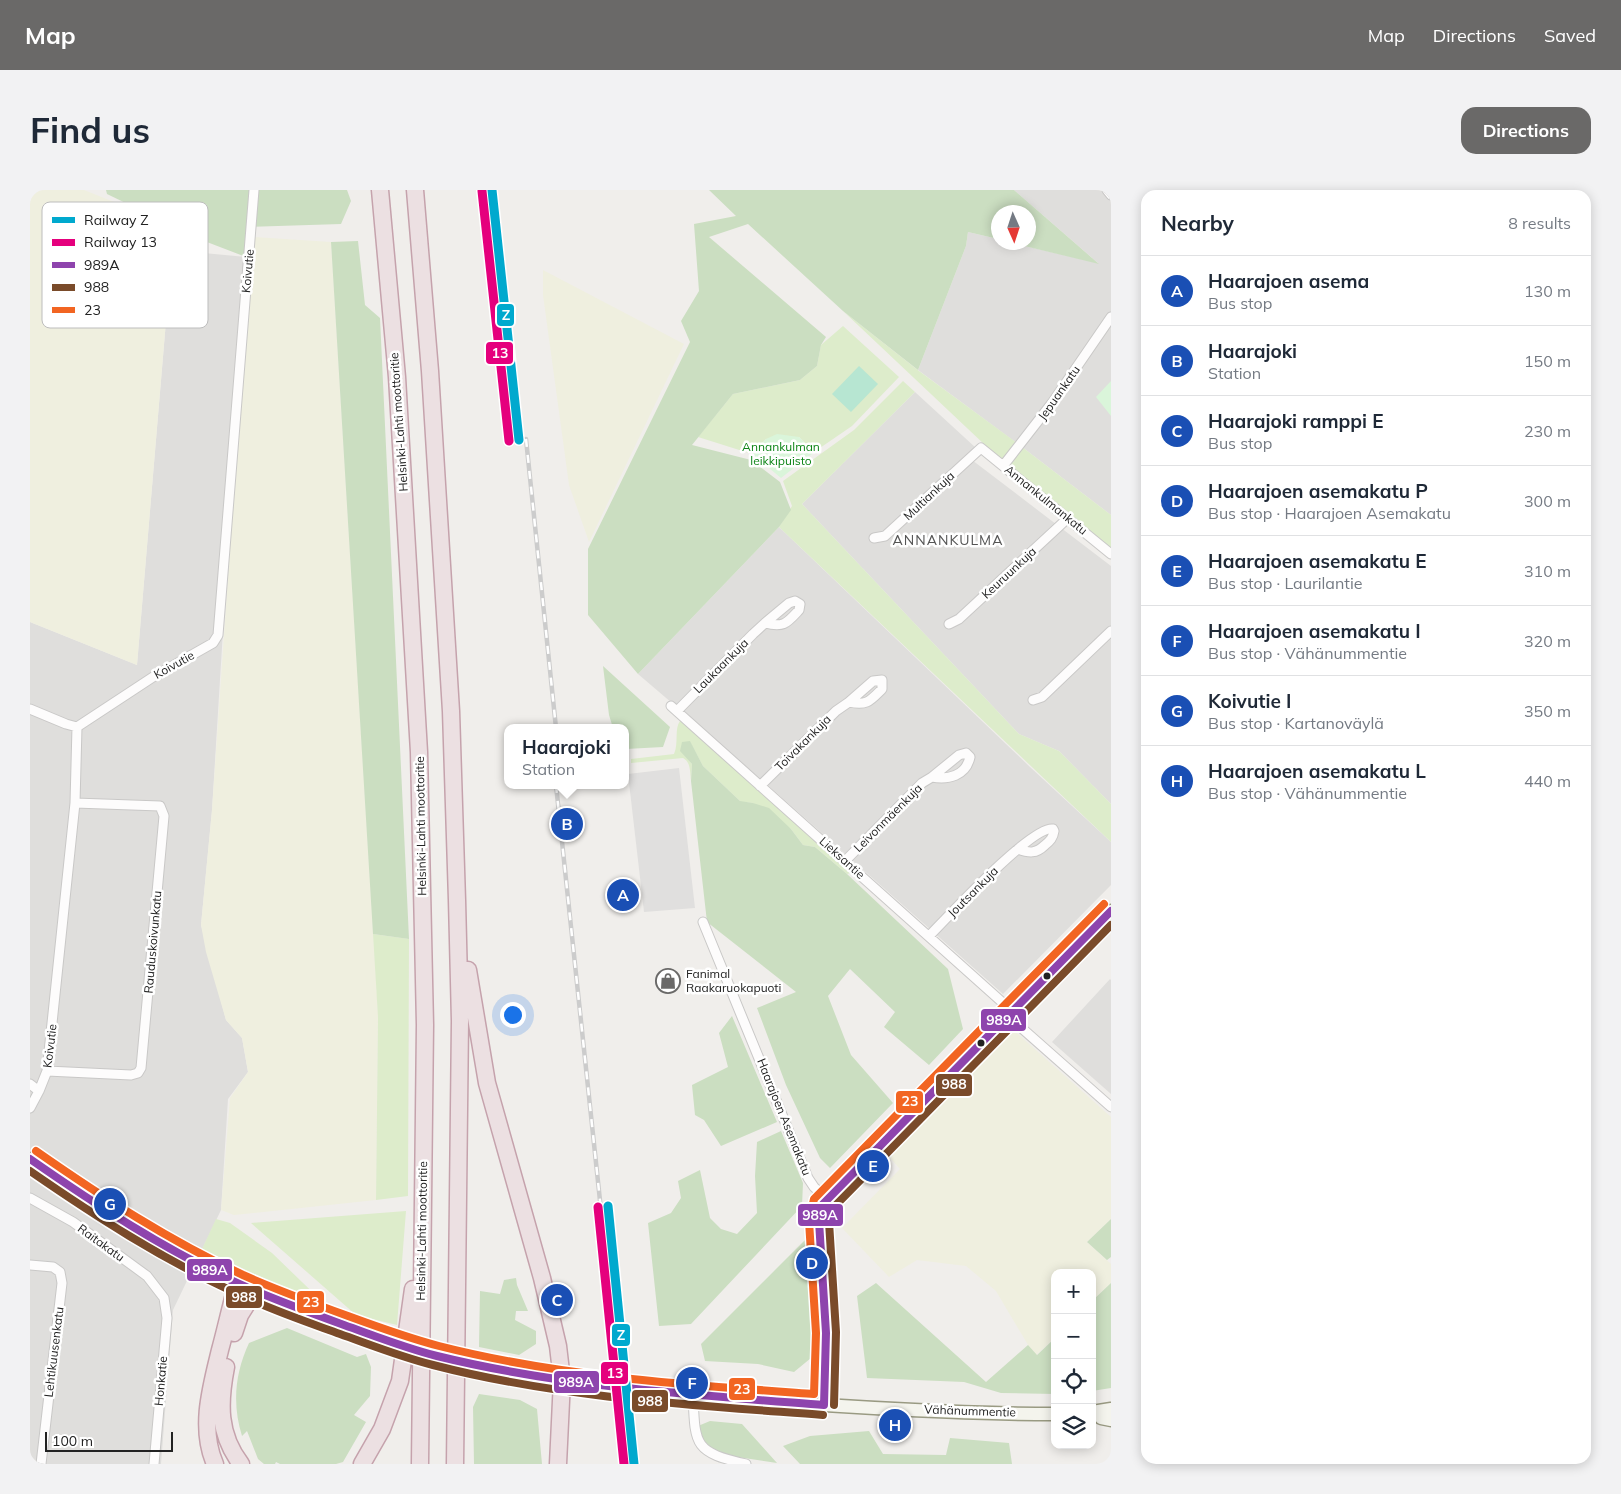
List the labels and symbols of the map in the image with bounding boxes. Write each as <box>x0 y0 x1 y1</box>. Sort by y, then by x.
legend <box>42 202 208 328</box>
north arrow <box>991 205 1036 250</box>
text: Railway Z <box>84 211 149 229</box>
text: Railway 13 <box>84 233 157 251</box>
street label: Koivutie <box>238 248 257 294</box>
text: 989A <box>84 256 120 274</box>
text: 988 <box>84 278 109 296</box>
text: 23 <box>84 301 101 319</box>
line badge: Z <box>496 303 515 327</box>
text: Z <box>502 306 511 324</box>
line badge: 13 <box>485 341 514 365</box>
text: 13 <box>492 344 508 362</box>
street label: Helsinki-Lahti moottoritie <box>386 352 411 492</box>
street label: Jepuankatu <box>1034 362 1083 423</box>
park label: Annankulman leikkipuisto <box>742 439 820 468</box>
street label: Annankulmankatu <box>1002 462 1091 538</box>
street label: Multiankuja <box>900 468 957 523</box>
district label: ANNANKULMA <box>893 531 1003 549</box>
street label: Keuruunkuja <box>978 544 1039 602</box>
street label: Laukaankuja <box>690 635 751 696</box>
street label: Koivutie <box>151 647 197 682</box>
street label: Toivakankuja <box>772 712 834 774</box>
street label: Helsinki-Lahti moottoritie <box>412 756 429 896</box>
street label: Leivonmäenkuja <box>850 780 925 855</box>
pin: B <box>551 805 583 843</box>
street label: Lieksantie <box>817 833 868 882</box>
street label: Joutsankuja <box>944 863 1001 920</box>
pin: A <box>607 876 639 914</box>
street label: Rauduskoivunkatu <box>141 890 164 994</box>
place label: Fanimal Raakaruokapuoti <box>686 966 782 995</box>
shop icon: Fanimal Raakaruokapuoti <box>655 968 681 994</box>
unlabelled marker <box>1042 971 1052 981</box>
your location <box>500 1002 526 1028</box>
line badge: 989A <box>980 1008 1027 1032</box>
text: 989A <box>986 1011 1022 1029</box>
street label: Koivutie <box>39 1023 60 1069</box>
unlabelled marker <box>976 1038 986 1048</box>
street label: Haarajoen Asemakatu <box>754 1056 815 1178</box>
line badge: 988 <box>935 1073 973 1097</box>
text: 988 <box>941 1075 967 1093</box>
line badge: 23 <box>895 1090 924 1114</box>
text: 23 <box>902 1092 918 1110</box>
pin: E <box>857 1147 889 1185</box>
street label: Helsinki-Lahti moottoritie <box>413 1161 430 1301</box>
pin: G <box>94 1185 126 1223</box>
line badge: 989A <box>797 1203 844 1227</box>
text: 989A <box>802 1206 838 1224</box>
street label: Raitakatu <box>75 1221 128 1265</box>
pin: D <box>796 1244 828 1282</box>
line badge: 989A <box>186 1258 233 1282</box>
text: 989A <box>192 1261 228 1279</box>
pin: C <box>541 1281 573 1319</box>
line badge: 988 <box>225 1285 263 1309</box>
text: 988 <box>231 1288 257 1306</box>
line badge: 23 <box>296 1290 325 1314</box>
text: 23 <box>303 1293 319 1311</box>
street label: Lehtikuusenkatu <box>41 1306 66 1398</box>
line badge: Z <box>611 1323 631 1347</box>
text: Z <box>617 1326 626 1344</box>
street label: Honkatie <box>151 1355 170 1407</box>
line badge: 13 <box>600 1361 629 1385</box>
text: 13 <box>607 1364 623 1382</box>
pin: F <box>676 1364 708 1402</box>
line badge: 989A <box>553 1370 600 1394</box>
text: 989A <box>558 1373 594 1391</box>
line badge: 23 <box>728 1377 756 1401</box>
text: 23 <box>734 1380 750 1398</box>
line badge: 988 <box>631 1389 669 1413</box>
text: 988 <box>637 1392 663 1410</box>
street label: Vähänummentie <box>924 1401 1016 1420</box>
pin: H <box>879 1406 911 1444</box>
scale bar <box>45 1429 172 1452</box>

